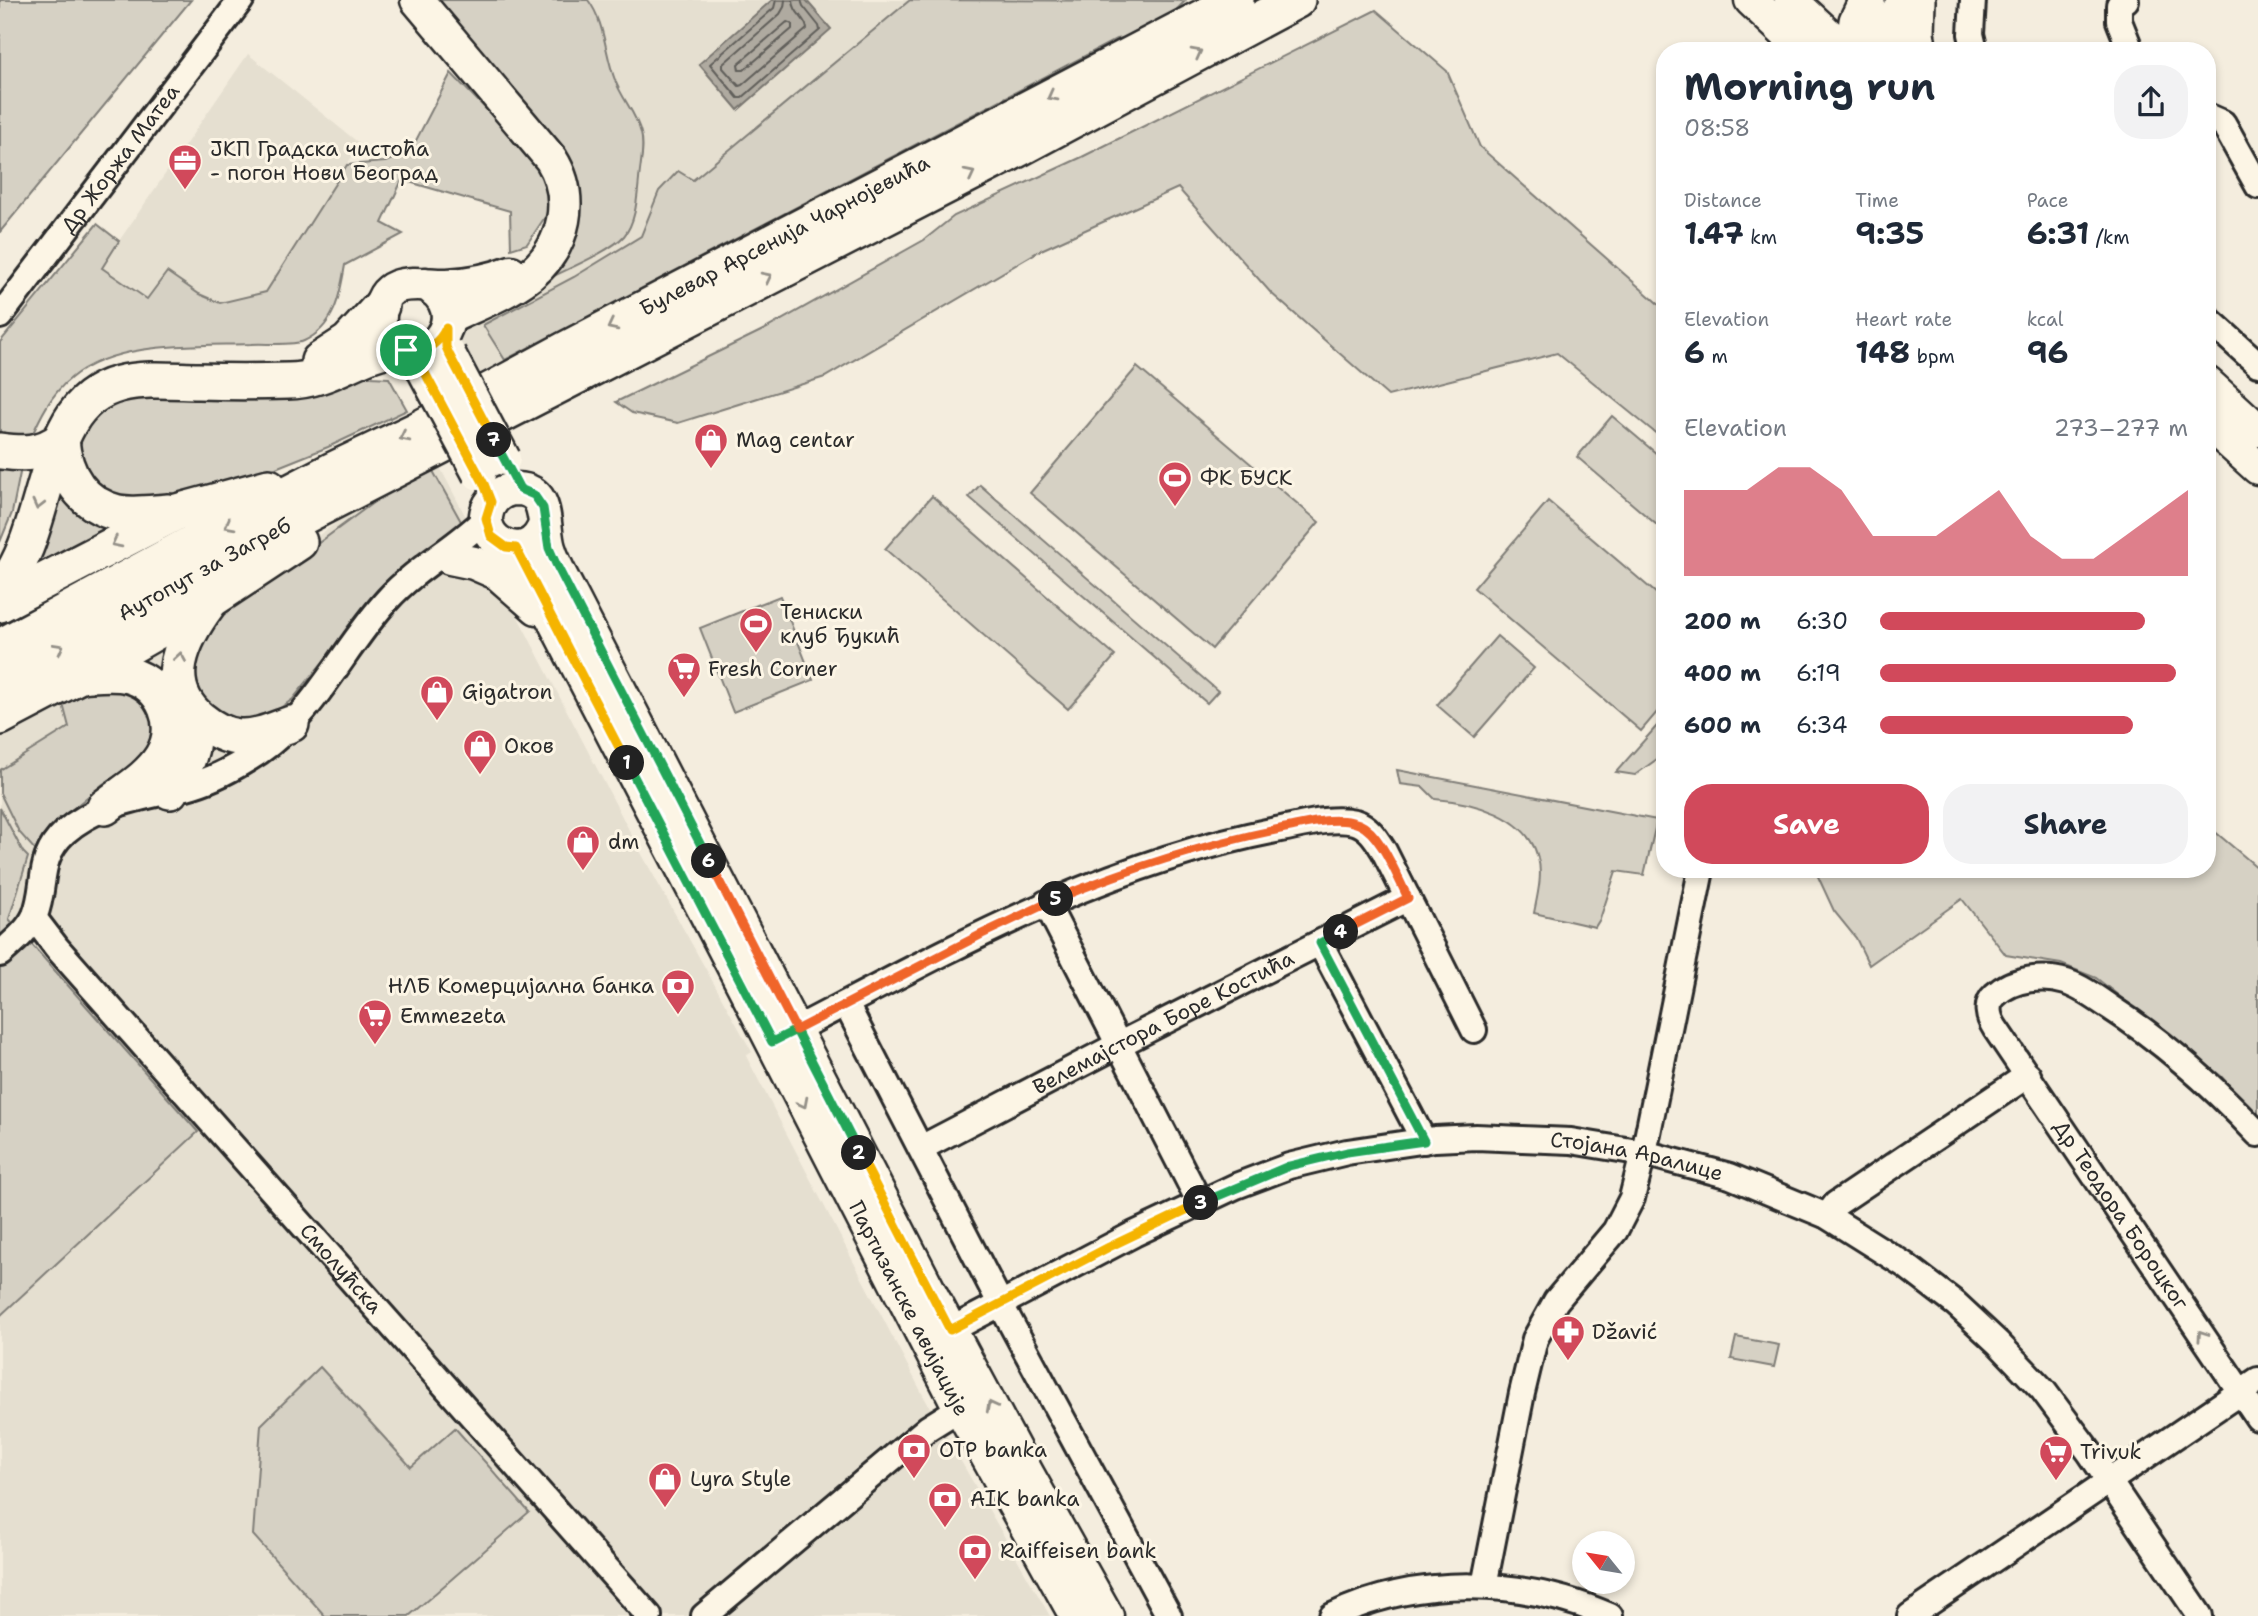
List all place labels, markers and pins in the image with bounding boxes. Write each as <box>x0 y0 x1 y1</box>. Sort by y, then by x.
place label: ЈКП Градска чистоћа - погон Нови Београд <box>210 135 438 187</box>
office icon: ЈКП Градска чистоћа - погон Нови Београд <box>166 142 204 191</box>
pin <box>376 320 436 380</box>
shop icon: Mag centar <box>692 421 730 470</box>
pin: 7 <box>476 422 512 458</box>
place label: Mag centar <box>736 426 855 454</box>
sports icon: ФК БУСК <box>1156 459 1194 508</box>
place label: ФК БУСК <box>1200 464 1293 492</box>
place label: Тениски клуб Ђукић <box>780 598 900 650</box>
sports icon: Тениски клуб Ђукић <box>737 605 775 654</box>
supermarket icon: Fresh Corner <box>665 650 703 699</box>
place label: Fresh Corner <box>708 655 838 683</box>
shop icon: Gigatron <box>418 673 456 722</box>
place label: Gigatron <box>462 678 553 706</box>
shop icon: Оков <box>461 727 499 776</box>
place label: Оков <box>504 732 554 760</box>
pin: 1 <box>610 746 644 780</box>
shop icon: dm <box>564 823 602 872</box>
place label: dm <box>608 828 639 856</box>
pin: 6 <box>692 844 726 878</box>
pin: 5 <box>1038 881 1074 916</box>
pin: 4 <box>1324 914 1358 950</box>
bank icon: НЛБ Комерцијална банка <box>659 967 697 1016</box>
place label: НЛБ Комерцијална банка <box>388 972 654 1000</box>
supermarket icon: Emmezeta <box>356 997 394 1046</box>
place label: Emmezeta <box>400 1002 506 1030</box>
pin: 2 <box>842 1136 876 1170</box>
pin: 3 <box>1184 1186 1218 1220</box>
pharmacy icon: Džavić <box>1549 1313 1587 1362</box>
place label: Džavić <box>1592 1318 1657 1346</box>
bank icon: OTP banka <box>895 1431 933 1480</box>
supermarket icon: Trivuk <box>2037 1433 2075 1482</box>
place label: OTP banka <box>939 1436 1047 1464</box>
place label: Trivuk <box>2080 1438 2142 1466</box>
shop icon: Lyra Style <box>646 1460 684 1509</box>
place label: Lyra Style <box>690 1465 791 1493</box>
bank icon: AIK banka <box>926 1480 964 1529</box>
place label: AIK banka <box>970 1485 1080 1513</box>
bank icon: Raiffeisen bank <box>956 1532 994 1581</box>
place label: Raiffeisen bank <box>1000 1537 1157 1565</box>

